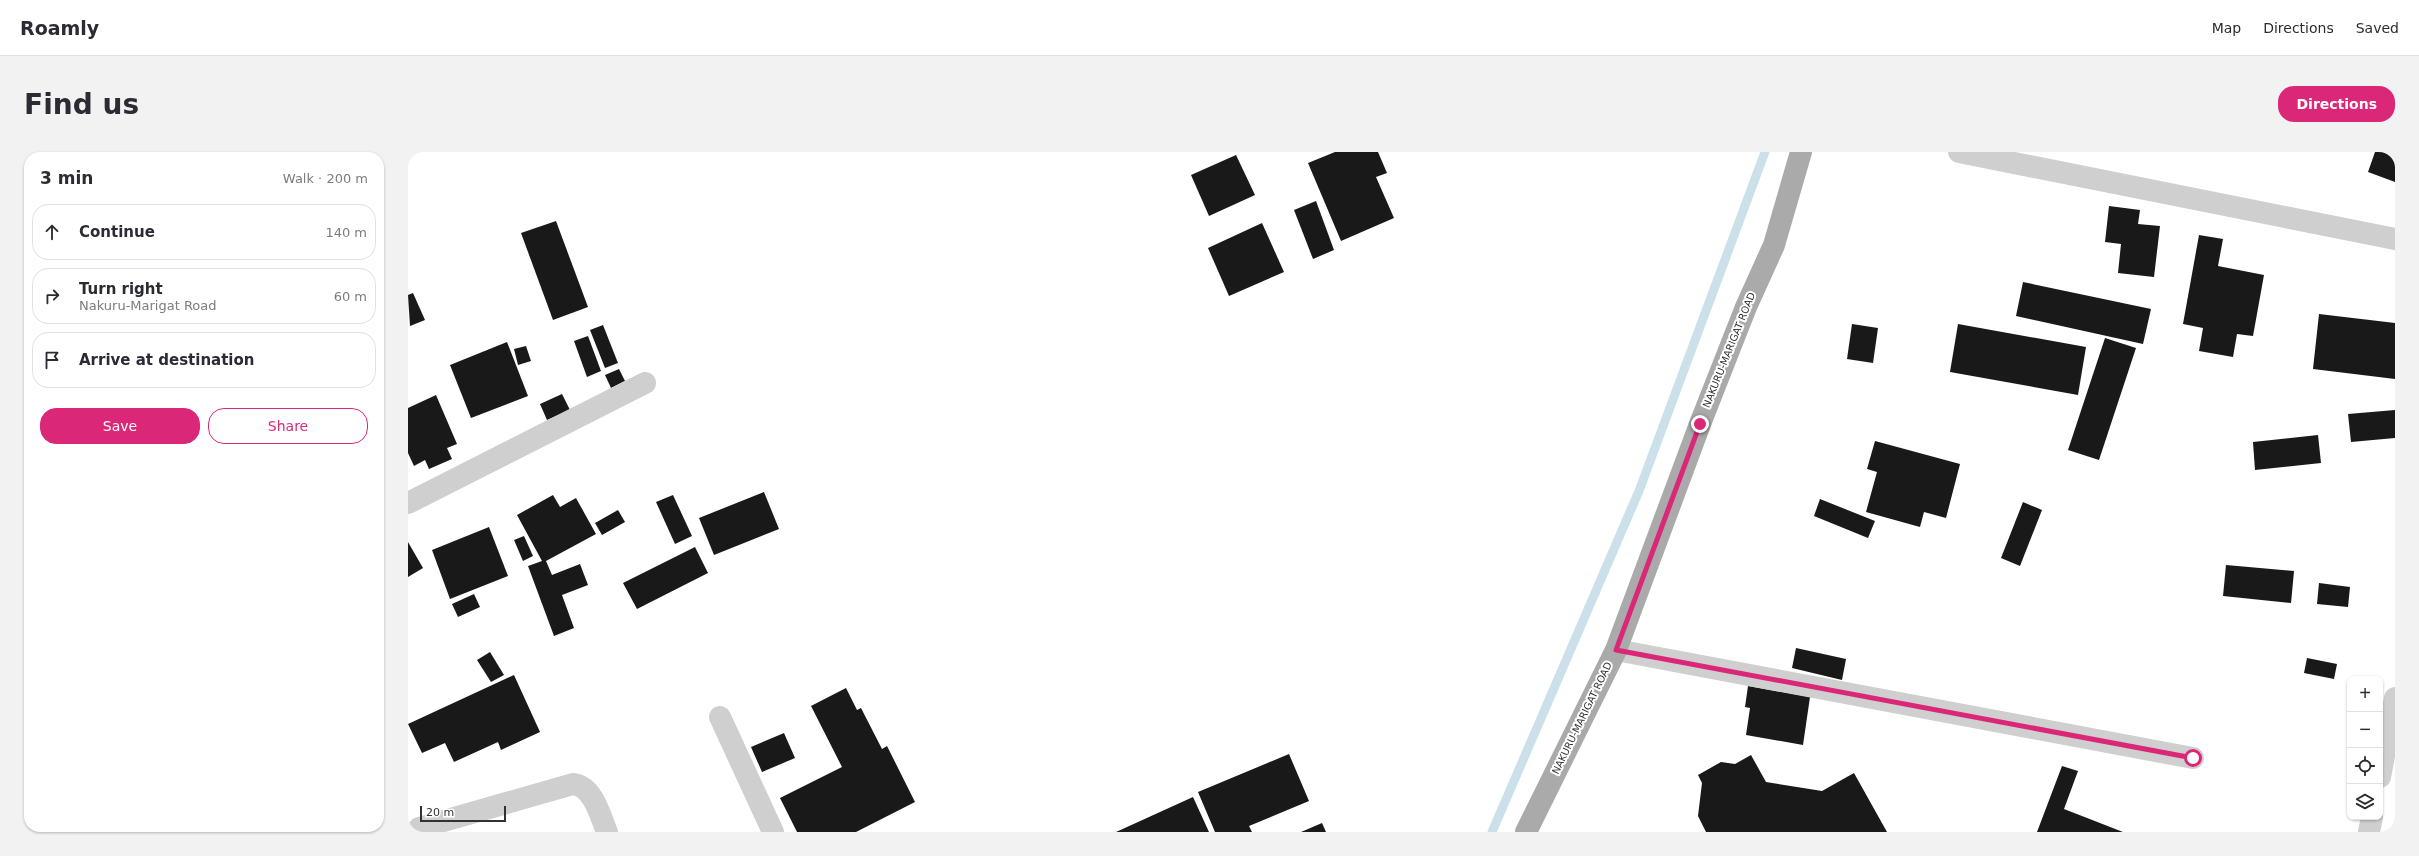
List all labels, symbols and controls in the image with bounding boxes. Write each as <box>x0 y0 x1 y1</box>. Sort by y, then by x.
text: Roamly <box>20 17 99 39</box>
text: Map <box>2212 20 2241 36</box>
text: Directions <box>2263 20 2334 36</box>
text: Saved <box>2356 20 2399 36</box>
button: Directions <box>2278 86 2395 122</box>
text: Find us <box>24 88 139 121</box>
text: 3 min <box>40 168 93 188</box>
text: Walk · 200 m <box>283 171 368 186</box>
icon: ahead <box>41 221 63 243</box>
text: Continue <box>79 223 155 241</box>
text: 140 m <box>325 225 367 240</box>
text: Turn right <box>79 280 163 298</box>
icon: right <box>41 285 63 307</box>
text: 60 m <box>334 289 367 304</box>
street label: NAKURU-MARIGAT ROAD <box>1701 290 1757 409</box>
text: Nakuru-Marigat Road <box>79 298 217 313</box>
icon: arrive <box>41 349 63 371</box>
text: Arrive at destination <box>79 351 254 369</box>
button: Save <box>40 408 200 444</box>
button: Share <box>208 408 368 444</box>
route end <box>1691 415 1709 433</box>
street label: NAKURU-MARIGAT ROAD <box>1550 660 1614 776</box>
map controls <box>2347 676 2383 820</box>
button: + <box>2347 676 2383 712</box>
button: − <box>2347 712 2383 748</box>
button: locate <box>2347 748 2383 784</box>
route start <box>2184 749 2202 767</box>
button: layers <box>2347 784 2383 820</box>
scale bar <box>420 804 506 823</box>
text: 20 m <box>426 806 454 819</box>

